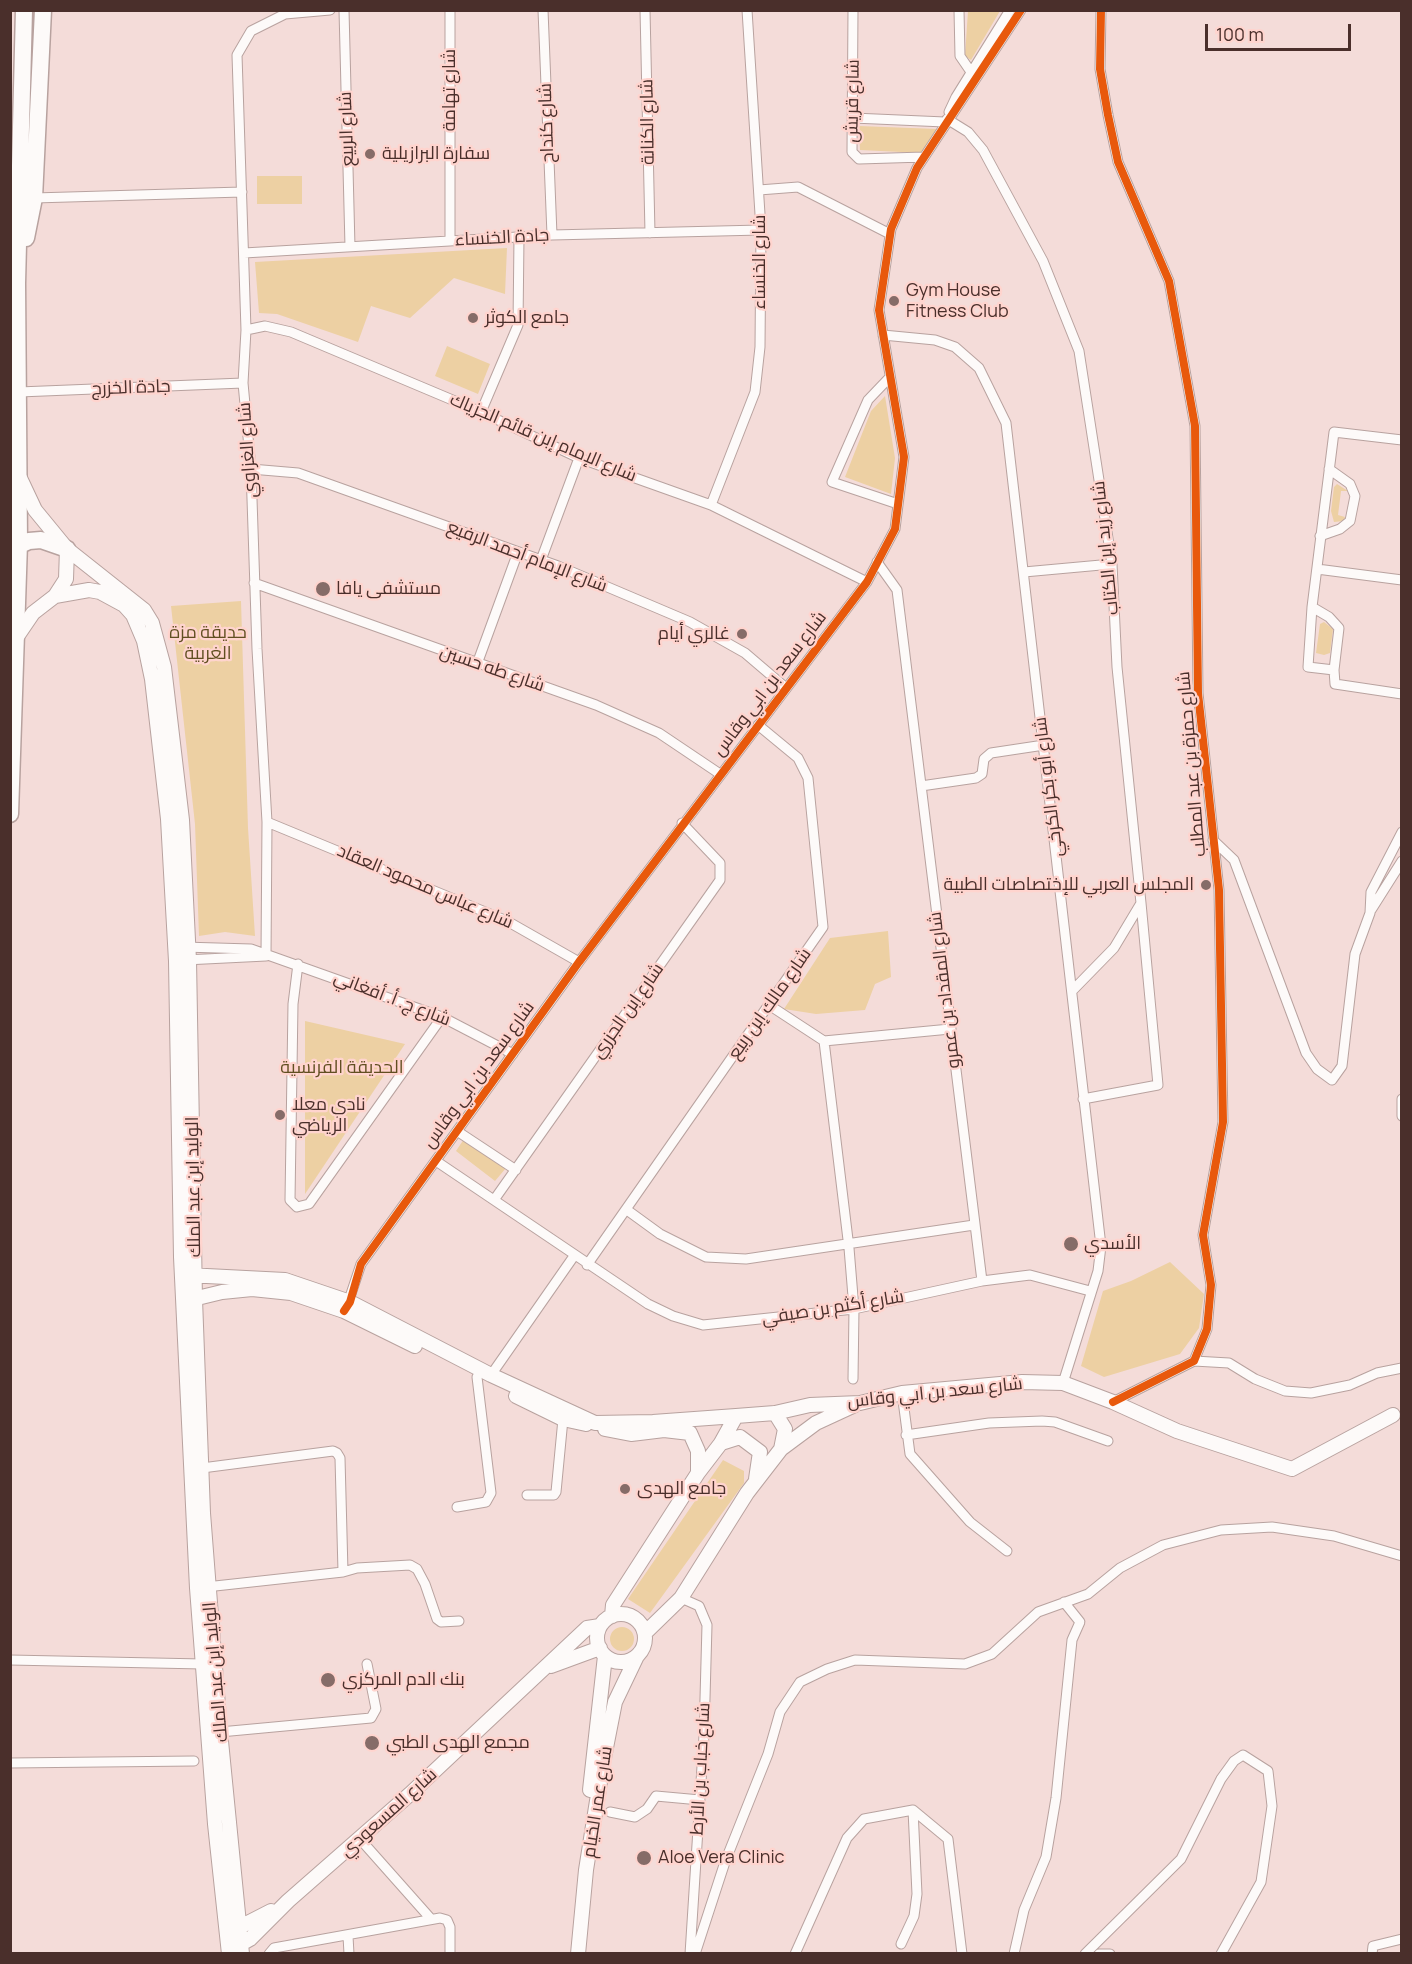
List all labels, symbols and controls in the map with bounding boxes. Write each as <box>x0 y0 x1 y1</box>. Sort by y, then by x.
scale bar <box>1208 12 1354 50</box>
text: 100 m <box>1216 22 1264 46</box>
street label: شارع تهامة <box>439 49 461 131</box>
street label: شارع قريش <box>841 59 865 143</box>
street label: شارع الكنانة <box>636 79 660 165</box>
street label: شارع كنداح <box>535 83 559 163</box>
street label: شارع الربيع <box>335 91 359 167</box>
place label: سفارة البرازيلية <box>382 143 490 165</box>
marker: سفارة البرازيلية <box>363 147 377 161</box>
street label: شارع الخنساء <box>749 215 771 309</box>
street label: جادة الخنساء <box>454 225 550 251</box>
place label: Gym House Fitness Club <box>906 280 1009 322</box>
marker: Gym House Fitness Club <box>887 294 901 308</box>
place label: جامع الكوثر <box>485 307 569 329</box>
marker: جامع الكوثر <box>466 311 480 325</box>
street label: جادة الخزرج <box>91 376 171 400</box>
street label: شارع الإمام إبن قائم الجزياك <box>446 389 640 487</box>
street label: شارع الغزاوي <box>234 401 262 499</box>
street label: شارع زيد إبن الكتاب <box>1088 480 1124 616</box>
street label: شارع الإمام أحمد الرفيع <box>444 517 610 597</box>
place label: مستشفى يافا <box>336 578 441 600</box>
marker: مستشفى يافا <box>314 580 332 598</box>
street label: شارع سعد بن ابي وقاس <box>708 607 832 761</box>
park label: حديقة مزة الغربية <box>169 622 247 664</box>
place label: غالري أيام <box>658 623 730 645</box>
marker: غالري أيام <box>735 627 749 641</box>
street label: شارع طه حسين <box>437 641 547 697</box>
street label: شارع حمزة بن عبد المطلب <box>1173 670 1211 858</box>
street label: شارع أبو بكر الكرخي <box>1030 716 1068 858</box>
street label: شارع عباس محمود العقاد <box>334 840 516 934</box>
place label: المجلس العربي للإختصاصات الطبية <box>944 874 1194 896</box>
marker: المجلس العربي للإختصاصات الطبية <box>1199 878 1213 892</box>
street label: شارع المقداد بن عمرو <box>925 910 965 1070</box>
street label: شارع مالك إبن ربيع <box>724 944 816 1064</box>
street label: شارع إبن الجزري <box>587 959 669 1063</box>
street label: شارع ج. أ. أفغاني <box>331 967 453 1031</box>
street label: شارع سعد بن ابي وقاس <box>419 997 539 1153</box>
park label: الحديقة الفرنسية <box>280 1057 404 1079</box>
place label: نادي معلا الرياضي <box>292 1094 366 1136</box>
marker: نادي معلا الرياضي <box>273 1108 287 1122</box>
street label: الوليد إبن عبد الملك <box>182 1116 206 1258</box>
place label: الأسدي <box>1084 1233 1141 1255</box>
marker: الأسدي <box>1062 1235 1080 1253</box>
street label: شارع أكثم بن صيفي <box>760 1286 906 1330</box>
street label: شارع سعد بن ابي وقاس <box>846 1373 1024 1413</box>
place label: جامع الهدى <box>637 1478 726 1500</box>
marker: جامع الهدى <box>618 1482 632 1496</box>
street label: الوليد إبن عبد الملك <box>199 1601 233 1743</box>
place label: بنك الدم المركزي <box>342 1669 465 1691</box>
marker: بنك الدم المركزي <box>319 1671 337 1689</box>
street label: شارع خباب بن الأرط <box>687 1702 715 1836</box>
place label: مجمع الهدى الطبي <box>386 1732 530 1754</box>
marker: مجمع الهدى الطبي <box>363 1734 381 1752</box>
street label: شارع عمر الخيام <box>579 1745 617 1859</box>
street label: شارع المسعودي <box>336 1764 442 1862</box>
place label: Aloe Vera Clinic <box>658 1847 785 1869</box>
marker: Aloe Vera Clinic <box>635 1849 653 1867</box>

